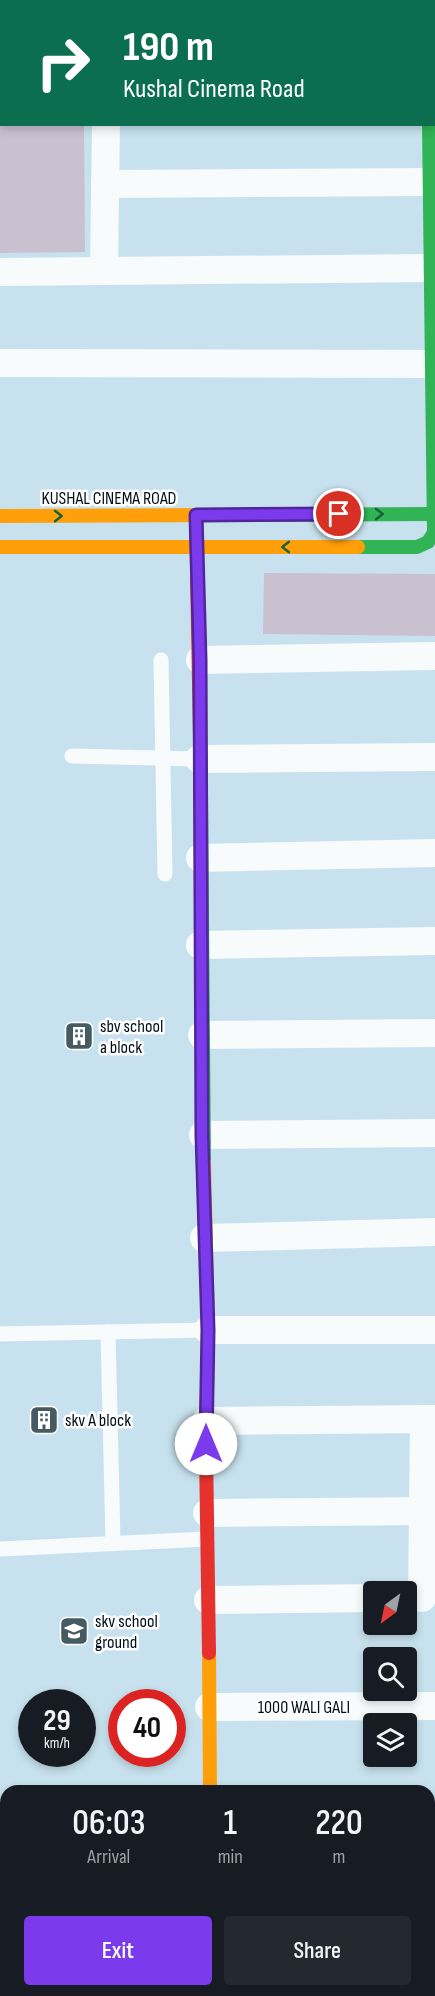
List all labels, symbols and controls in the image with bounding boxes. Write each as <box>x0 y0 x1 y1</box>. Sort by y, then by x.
text: 190 m <box>123 22 214 73</box>
icon: right <box>24 24 102 102</box>
text: Kushal Cinema Road <box>123 73 305 105</box>
street label: KUSHAL CINEMA ROAD <box>42 488 176 509</box>
pin <box>313 488 364 539</box>
icon: arrive <box>322 497 355 530</box>
one-way arrow <box>375 508 384 520</box>
one-way arrow <box>54 510 63 522</box>
one-way arrow <box>282 541 291 553</box>
place label: sbv school a block <box>100 1016 163 1058</box>
building icon: sbv school a block <box>63 1020 95 1052</box>
building icon: skv A block <box>28 1404 60 1436</box>
place label: skv A block <box>65 1410 131 1431</box>
position arrow <box>174 1412 238 1476</box>
north arrow <box>363 1581 417 1635</box>
map controls <box>363 1581 417 1767</box>
place label: skv school ground <box>95 1611 158 1653</box>
school or university icon: skv school ground <box>58 1615 90 1647</box>
button: search <box>363 1647 417 1701</box>
speed limit sign: 40 <box>108 1689 186 1767</box>
street label: 1000 WALI GALI <box>258 1697 350 1718</box>
text: 29 <box>43 1703 71 1739</box>
button: layers <box>363 1713 417 1767</box>
text: km/h <box>44 1734 70 1753</box>
text: 06:03 <box>72 1802 145 1845</box>
text: 1 <box>224 1802 237 1845</box>
text: 220 <box>315 1802 363 1845</box>
text: Arrival <box>87 1845 130 1869</box>
text: min <box>218 1845 243 1869</box>
text: m <box>332 1845 345 1869</box>
button: Exit <box>24 1916 212 1985</box>
button: Share <box>224 1916 411 1985</box>

